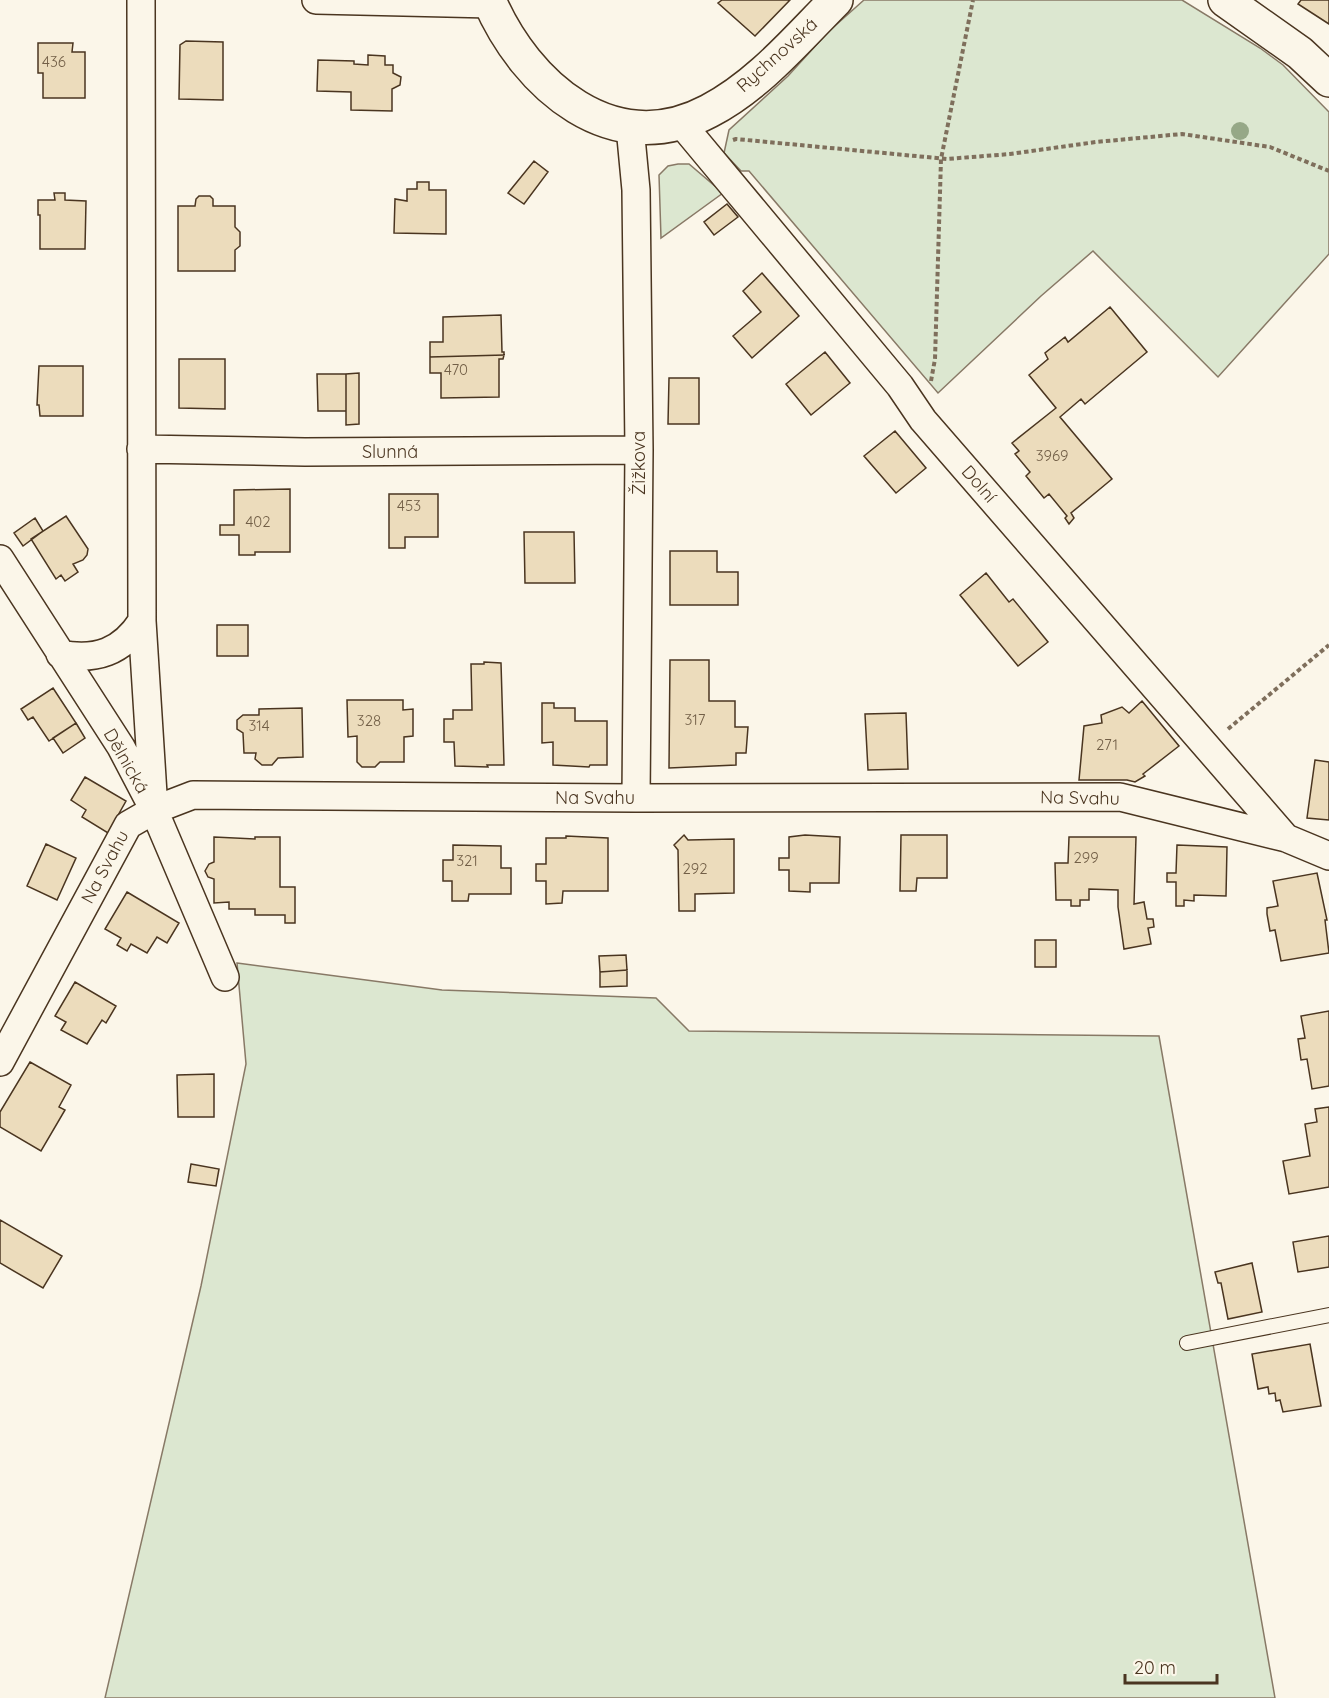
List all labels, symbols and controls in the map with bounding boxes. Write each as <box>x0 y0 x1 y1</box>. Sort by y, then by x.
street label: Rychnovská <box>731 12 822 97</box>
house number: 436 <box>42 52 66 71</box>
house number: 470 <box>444 360 468 379</box>
street label: Žižkova <box>627 431 650 495</box>
street label: Slunná <box>362 440 418 463</box>
house number: 3969 <box>1036 446 1068 465</box>
street label: Dolní <box>957 460 1002 507</box>
house number: 453 <box>397 496 421 515</box>
house number: 402 <box>245 512 271 531</box>
house number: 317 <box>684 710 706 729</box>
house number: 328 <box>357 711 381 730</box>
house number: 314 <box>248 716 270 735</box>
street label: Dělnická <box>99 724 154 797</box>
house number: 271 <box>1096 735 1118 754</box>
street label: Na Svahu <box>1040 785 1120 810</box>
street label: Na Svahu <box>555 786 635 809</box>
street label: Na Svahu <box>76 826 133 907</box>
house number: 299 <box>1073 848 1099 867</box>
house number: 321 <box>456 851 478 870</box>
house number: 292 <box>683 859 708 878</box>
scale bar <box>1125 1647 1216 1685</box>
text: 20 m <box>1134 1656 1176 1679</box>

